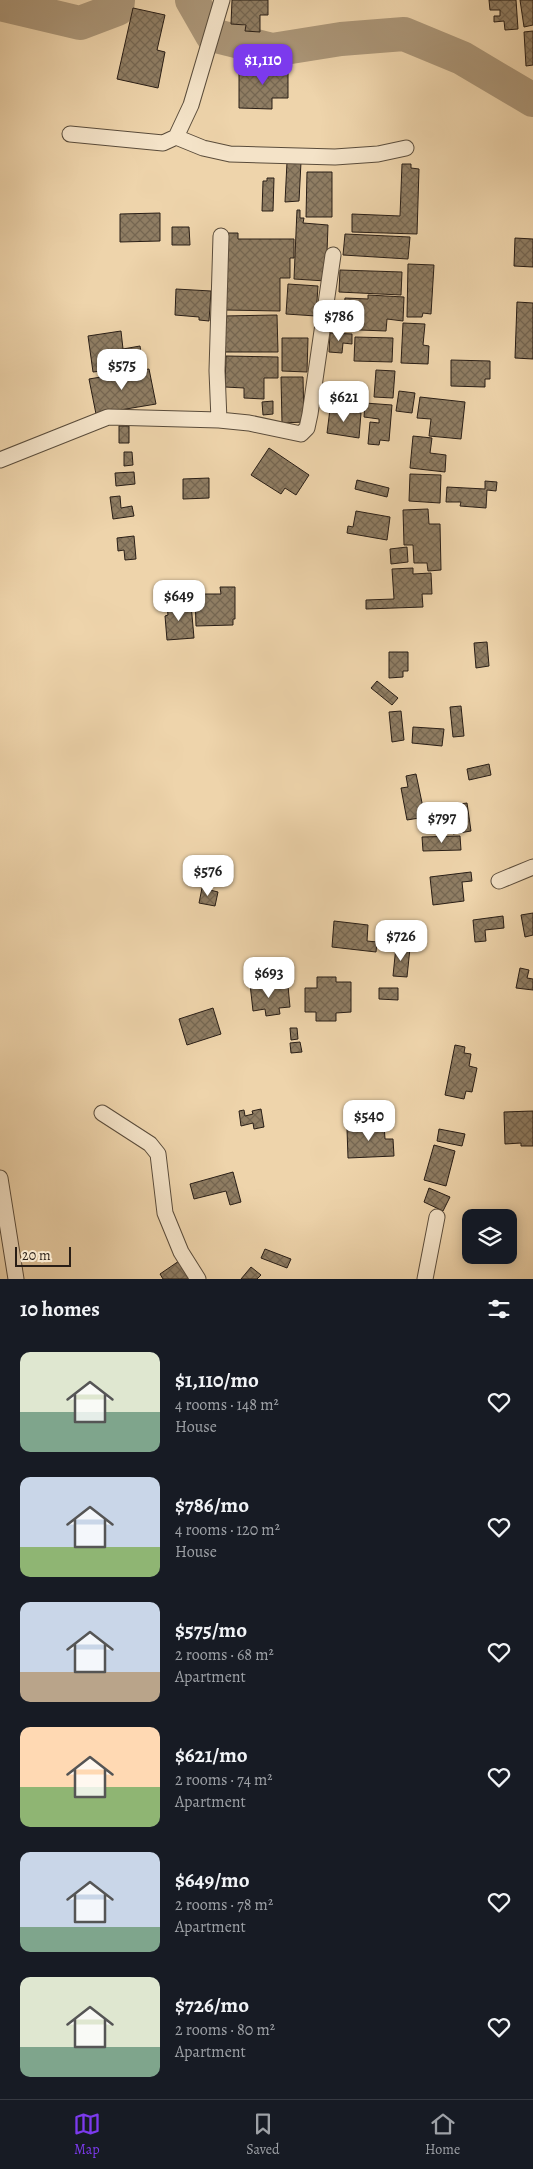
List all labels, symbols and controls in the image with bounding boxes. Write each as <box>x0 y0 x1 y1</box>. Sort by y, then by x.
pin: $1,110 <box>222 44 304 86</box>
text: $1,110 <box>245 49 282 71</box>
pin: $786 <box>309 300 369 342</box>
text: $786 <box>324 305 354 327</box>
pin: $575 <box>92 348 152 391</box>
text: $575 <box>108 354 136 376</box>
pin: $621 <box>314 380 374 423</box>
text: $621 <box>330 386 358 408</box>
pin: $649 <box>149 580 209 622</box>
text: $649 <box>164 585 194 607</box>
pin: $797 <box>412 802 472 844</box>
text: $797 <box>428 807 456 829</box>
pin: $576 <box>178 854 238 897</box>
text: $576 <box>194 860 222 882</box>
pin: $726 <box>371 920 431 962</box>
text: $726 <box>386 925 416 947</box>
pin: $693 <box>239 956 299 999</box>
text: $693 <box>254 962 284 984</box>
pin: $540 <box>339 1100 399 1142</box>
text: $540 <box>354 1105 384 1127</box>
map controls <box>462 1209 517 1264</box>
button: layers <box>462 1209 517 1264</box>
scale bar <box>15 1244 71 1267</box>
text: 20 m <box>22 1246 51 1265</box>
text: 10 homes <box>20 1295 100 1323</box>
icon: filters <box>485 1295 513 1323</box>
text: $1,110/mo <box>175 1366 259 1394</box>
icon: home <box>60 1372 120 1432</box>
icon: heart <box>485 1388 513 1416</box>
text: 4 rooms · 148 m² <box>175 1394 279 1416</box>
text: House <box>175 1416 217 1438</box>
text: $786/mo <box>175 1491 249 1519</box>
icon: home <box>60 1497 120 1557</box>
icon: heart <box>485 1513 513 1541</box>
text: 4 rooms · 120 m² <box>175 1519 280 1541</box>
text: House <box>175 1541 217 1563</box>
text: $575/mo <box>175 1616 247 1644</box>
icon: home <box>60 1622 120 1682</box>
icon: heart <box>485 1638 513 1666</box>
text: 2 rooms · 68 m² <box>175 1644 274 1666</box>
text: Apartment <box>175 1666 246 1688</box>
text: $621/mo <box>175 1741 248 1769</box>
icon: home <box>60 1747 120 1807</box>
icon: heart <box>485 1763 513 1791</box>
text: 2 rooms · 74 m² <box>175 1769 273 1791</box>
text: Apartment <box>175 1791 246 1813</box>
text: $649/mo <box>175 1866 250 1894</box>
icon: home <box>60 1872 120 1932</box>
icon: heart <box>485 1888 513 1916</box>
text: 2 rooms · 78 m² <box>175 1894 273 1916</box>
text: Apartment <box>175 1916 246 1938</box>
text: $726/mo <box>175 1991 249 2019</box>
icon: home <box>60 1997 120 2057</box>
icon: heart <box>485 2013 513 2041</box>
text: 2 rooms · 80 m² <box>175 2019 275 2041</box>
text: Apartment <box>175 2041 246 2063</box>
tab: Map <box>73 2110 101 2159</box>
tab: Saved <box>246 2110 280 2159</box>
tab: Home <box>425 2110 460 2159</box>

